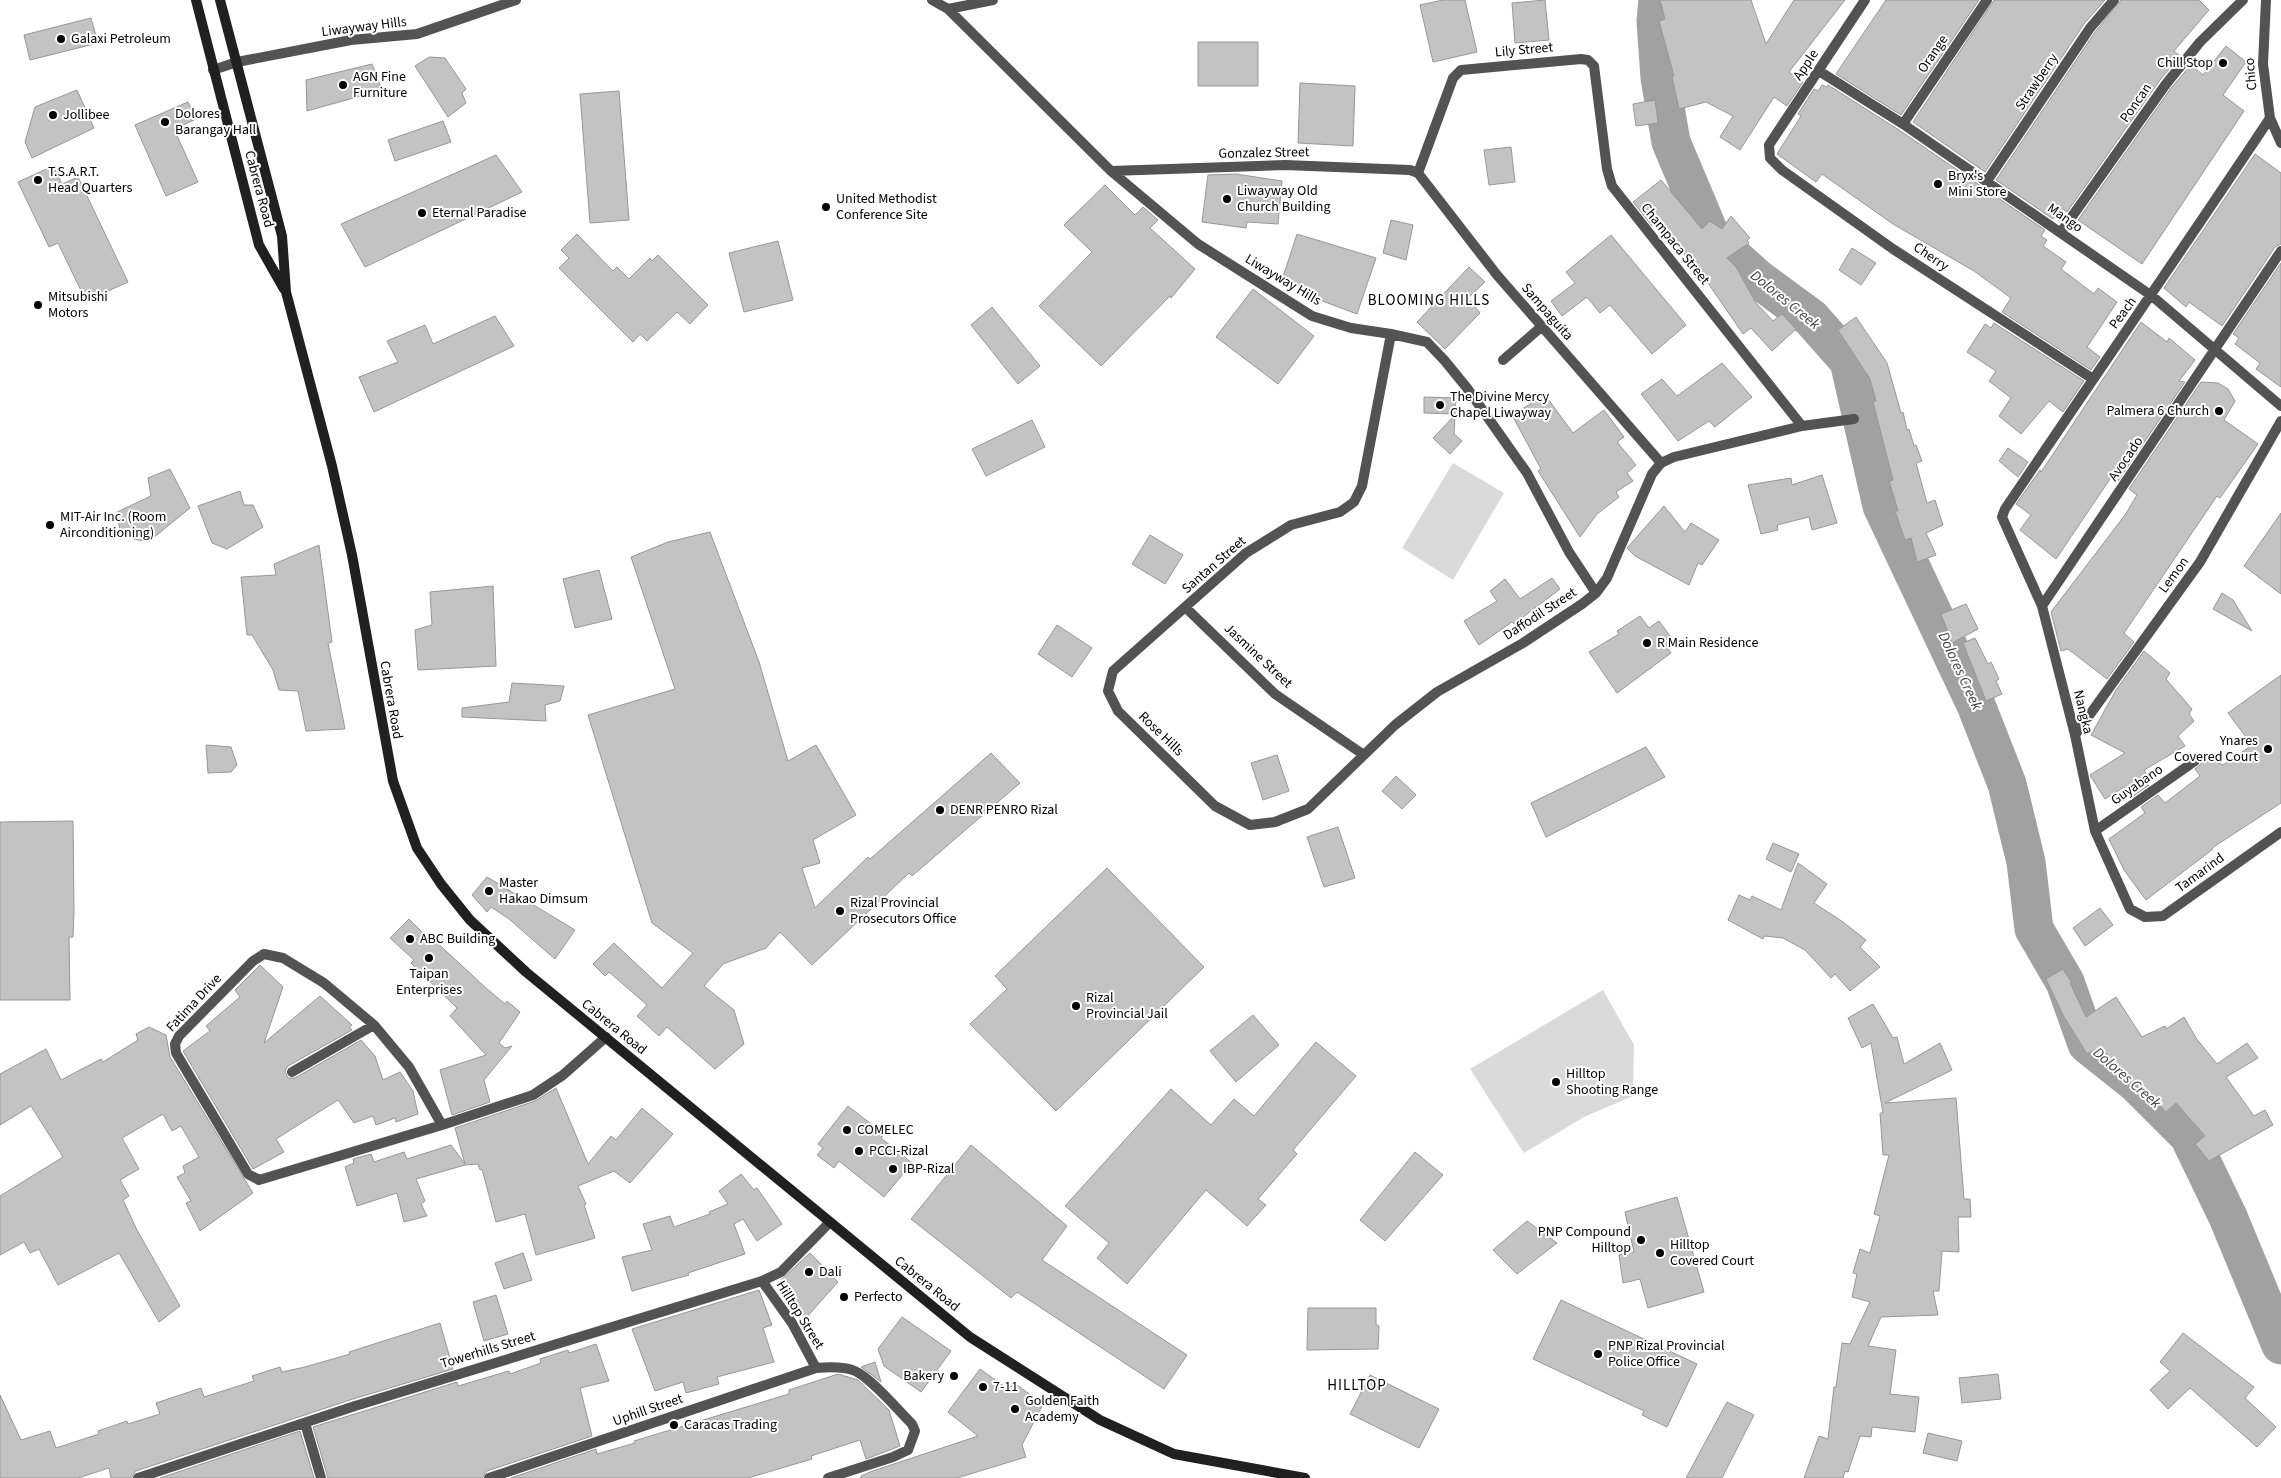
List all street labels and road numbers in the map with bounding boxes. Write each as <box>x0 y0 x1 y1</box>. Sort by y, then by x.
street label: Liwayway Hills <box>320 12 408 42</box>
street label: Orange <box>1913 31 1953 77</box>
street label: Lily Street <box>1494 37 1554 62</box>
street label: Apple <box>1788 45 1824 85</box>
street label: Strawberry <box>2011 49 2064 114</box>
street label: Chico <box>2240 57 2262 91</box>
street label: Poncan <box>2115 79 2157 127</box>
street label: Gonzalez Street <box>1218 142 1310 164</box>
street label: Cabrera Road <box>239 148 279 230</box>
street label: Champaca Street <box>1636 199 1714 289</box>
street label: Mango <box>2043 199 2087 237</box>
street label: Cherry <box>1909 238 1953 276</box>
street label: Liwayway Hills <box>1241 249 1325 311</box>
street label: Sampaguita <box>1516 279 1578 345</box>
street label: Peach <box>2105 293 2141 333</box>
street label: Avocado <box>2104 433 2148 485</box>
street label: Santan Street <box>1178 531 1251 599</box>
street label: Lemon <box>2154 553 2194 597</box>
street label: Daffodil Street <box>1499 583 1581 645</box>
street label: Jasmine Street <box>1219 619 1297 693</box>
street label: Cabrera Road <box>374 659 408 741</box>
street label: Nangka <box>2068 688 2098 736</box>
street label: Rose Hills <box>1134 707 1188 761</box>
street label: Guyabano <box>2107 760 2167 810</box>
street label: Tamarind <box>2171 848 2229 898</box>
street label: Fatima Drive <box>162 969 226 1037</box>
street label: Cabrera Road <box>577 994 651 1060</box>
street label: Cabrera Road <box>890 1251 964 1317</box>
street label: Hilltop Street <box>771 1277 829 1353</box>
street label: Towerhills Street <box>438 1326 538 1374</box>
street label: Uphill Street <box>610 1389 686 1431</box>

